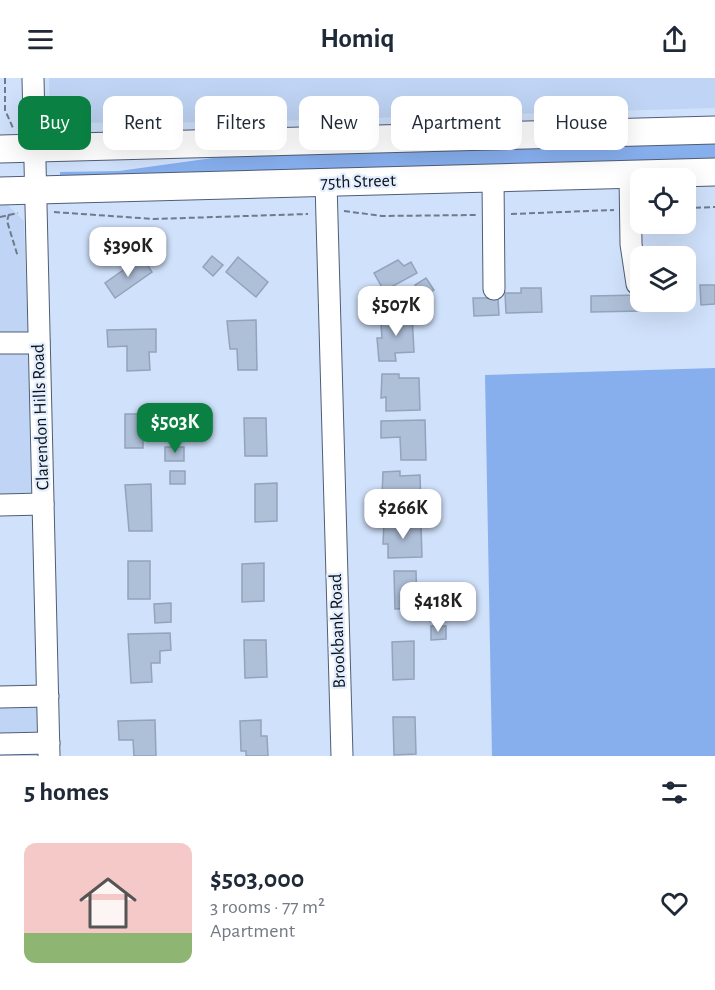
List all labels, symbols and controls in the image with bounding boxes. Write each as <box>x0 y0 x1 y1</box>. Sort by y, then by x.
icon: menu <box>24 23 57 56</box>
icon: share <box>658 23 691 56</box>
text: Homiq <box>320 25 395 52</box>
chip: Buy <box>18 96 91 150</box>
chip: Rent <box>103 96 183 150</box>
chip: Filters <box>195 96 287 150</box>
chip: New <box>299 96 379 150</box>
chip: Apartment <box>391 96 522 150</box>
chip: House <box>534 96 628 150</box>
map controls <box>630 168 696 312</box>
button: locate <box>630 168 696 234</box>
street label: 75th Street <box>320 172 396 192</box>
pin: $390K <box>86 227 170 278</box>
text: $390K <box>103 236 153 256</box>
button: layers <box>630 246 696 312</box>
pin: $507K <box>354 286 438 337</box>
text: $507K <box>372 295 420 315</box>
street label: Clarendon Hills Road <box>29 343 53 491</box>
pin: $503K <box>133 403 217 454</box>
text: $503K <box>151 412 199 432</box>
pin: $266K <box>361 489 445 540</box>
text: $266K <box>378 498 428 518</box>
street label: Brookbank Road <box>327 573 349 689</box>
pin: $418K <box>396 582 480 633</box>
text: $418K <box>414 591 462 611</box>
icon: filters <box>658 776 691 809</box>
text: 5 homes <box>24 779 109 805</box>
text: $503,000 <box>210 866 304 892</box>
icon: home <box>72 867 144 939</box>
icon: heart <box>658 887 691 920</box>
text: 3 rooms · 77 m² <box>210 897 325 917</box>
text: Apartment <box>210 921 295 941</box>

